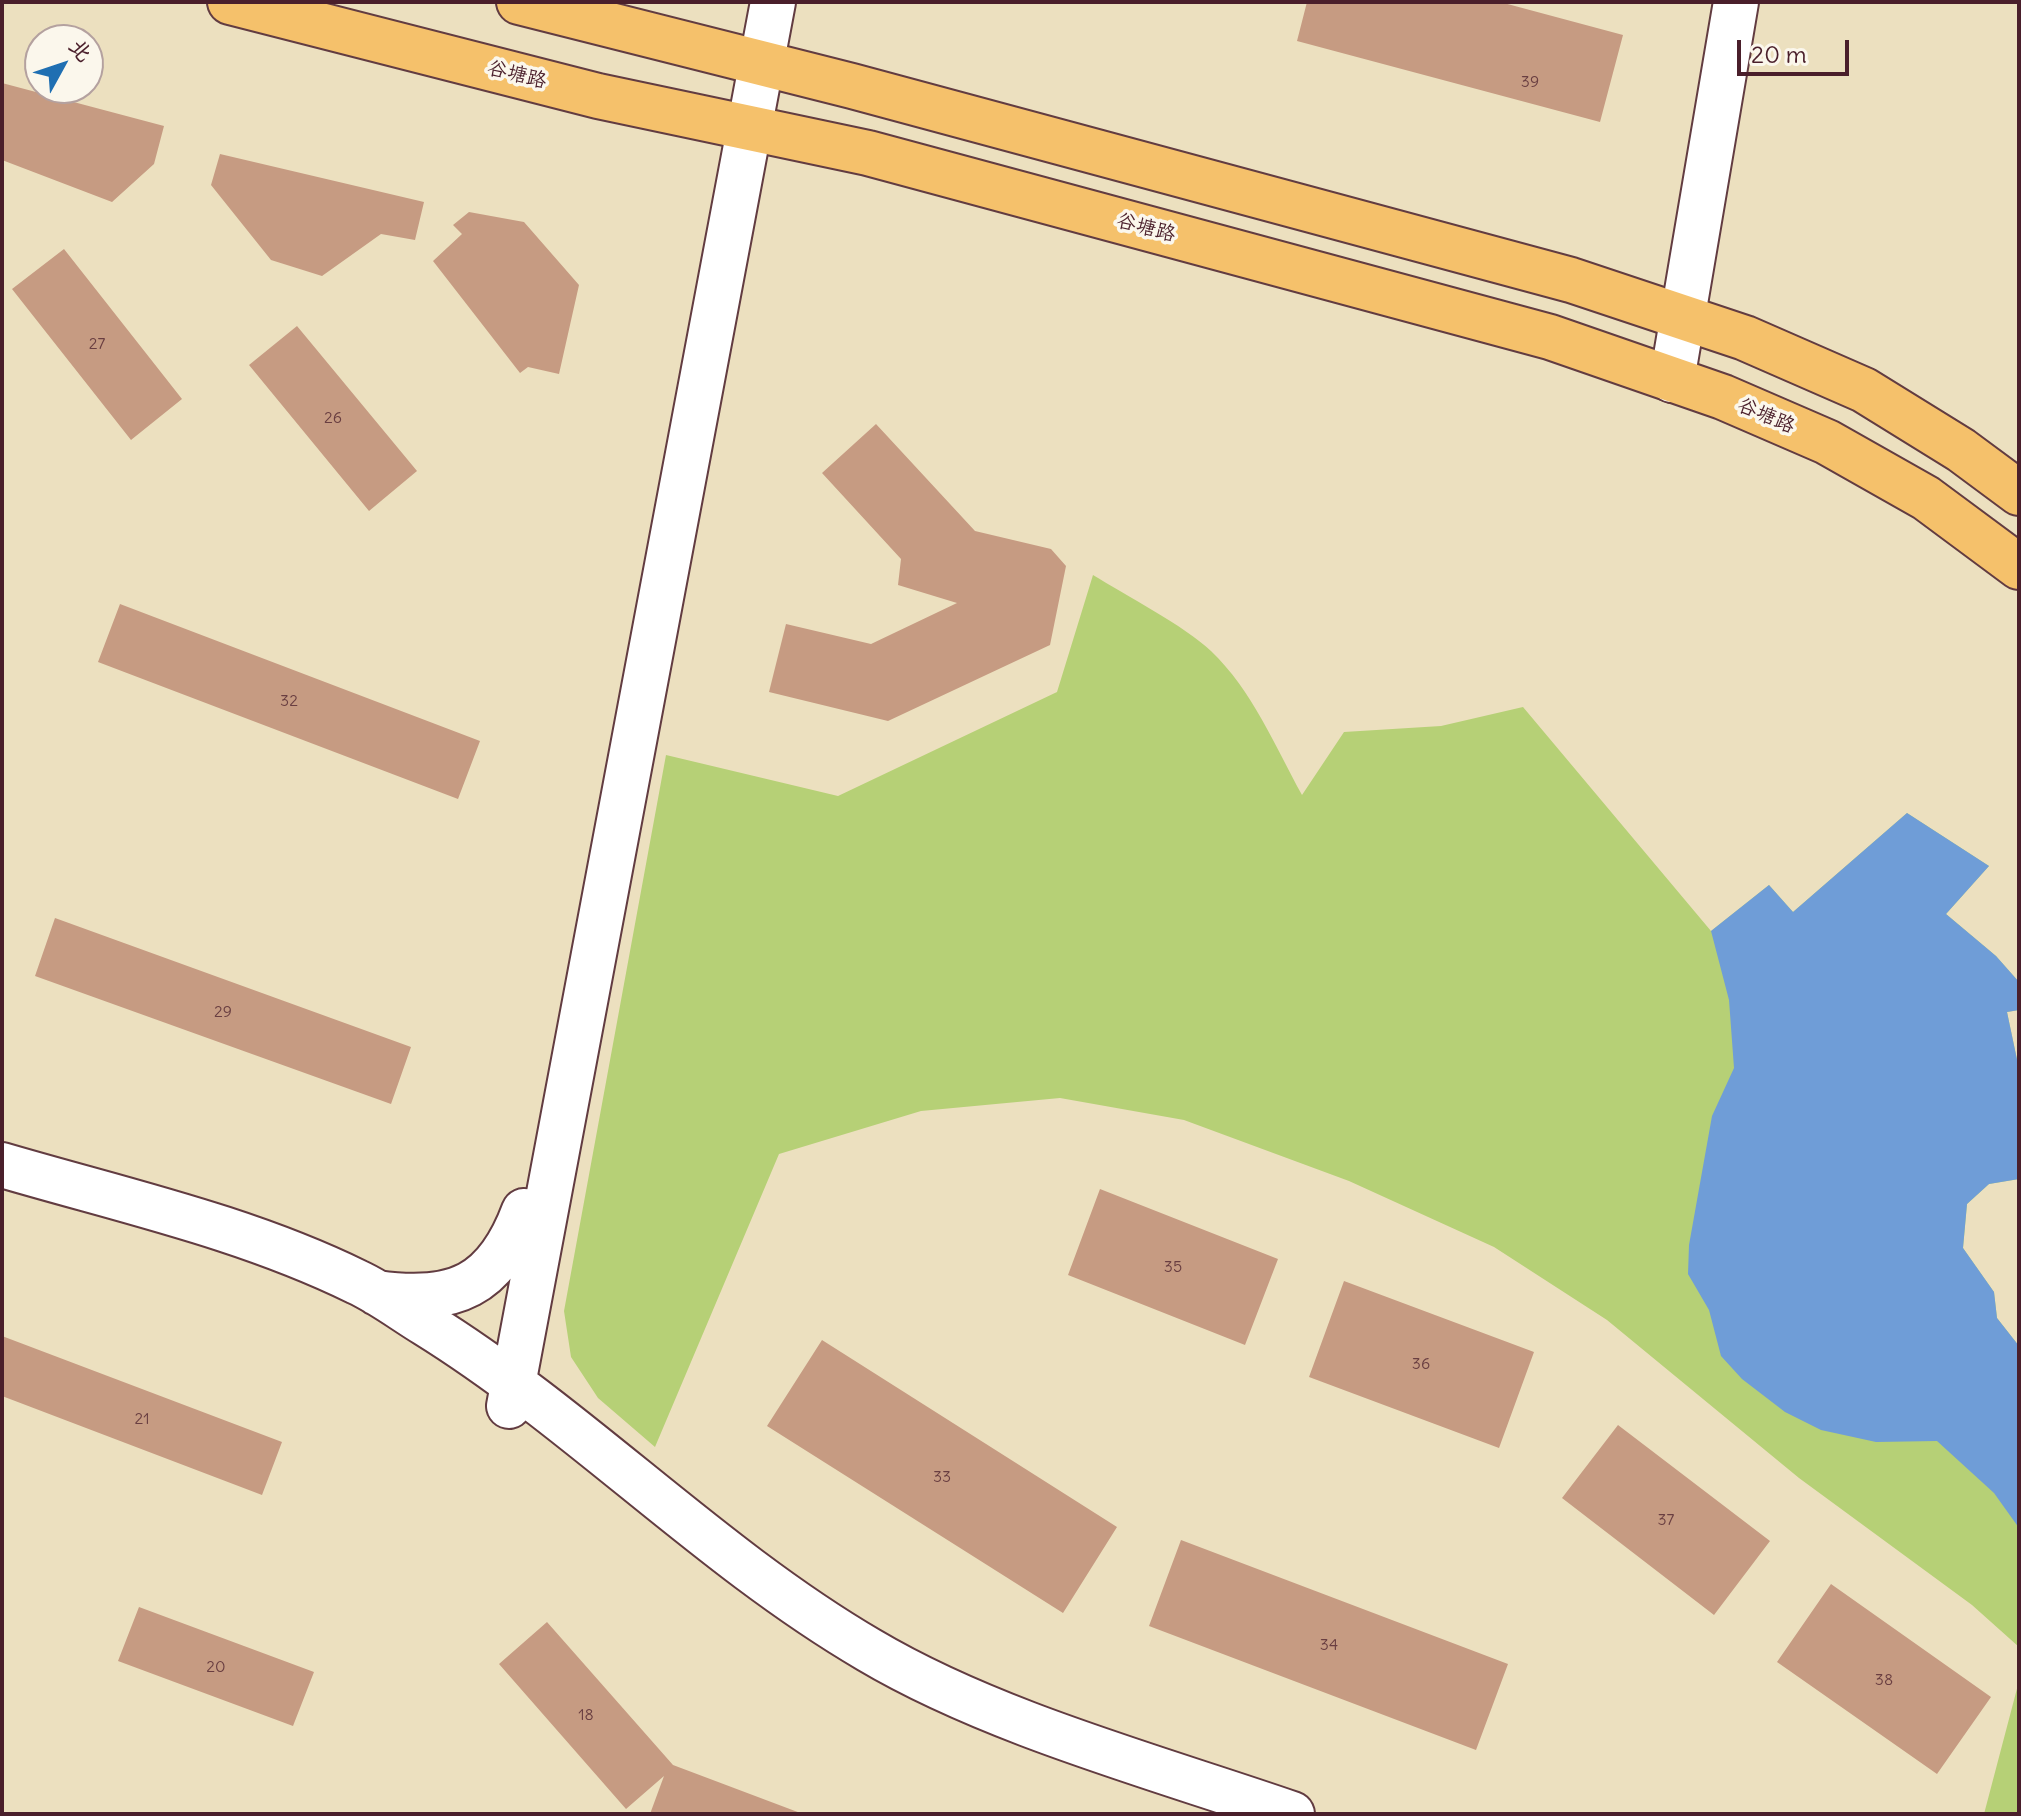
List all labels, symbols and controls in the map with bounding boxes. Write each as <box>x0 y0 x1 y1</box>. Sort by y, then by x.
north arrow <box>24 24 104 104</box>
scale bar <box>1741 24 1853 74</box>
text: 北 <box>63 32 99 67</box>
text: 20 m <box>1751 39 1807 69</box>
street label: 谷塘路 <box>485 56 549 94</box>
house number: 39 <box>1521 72 1539 92</box>
street label: 谷塘路 <box>1114 209 1178 247</box>
house number: 27 <box>89 334 105 354</box>
street label: 谷塘路 <box>1734 393 1798 439</box>
house number: 26 <box>324 408 342 428</box>
house number: 32 <box>280 691 298 711</box>
house number: 29 <box>214 1002 232 1022</box>
house number: 35 <box>1164 1257 1182 1277</box>
house number: 36 <box>1412 1354 1430 1374</box>
house number: 21 <box>134 1409 150 1429</box>
house number: 33 <box>933 1467 951 1487</box>
house number: 37 <box>1658 1510 1674 1530</box>
house number: 34 <box>1320 1635 1338 1655</box>
house number: 20 <box>206 1657 226 1677</box>
house number: 38 <box>1875 1670 1893 1690</box>
house number: 18 <box>578 1705 594 1725</box>

